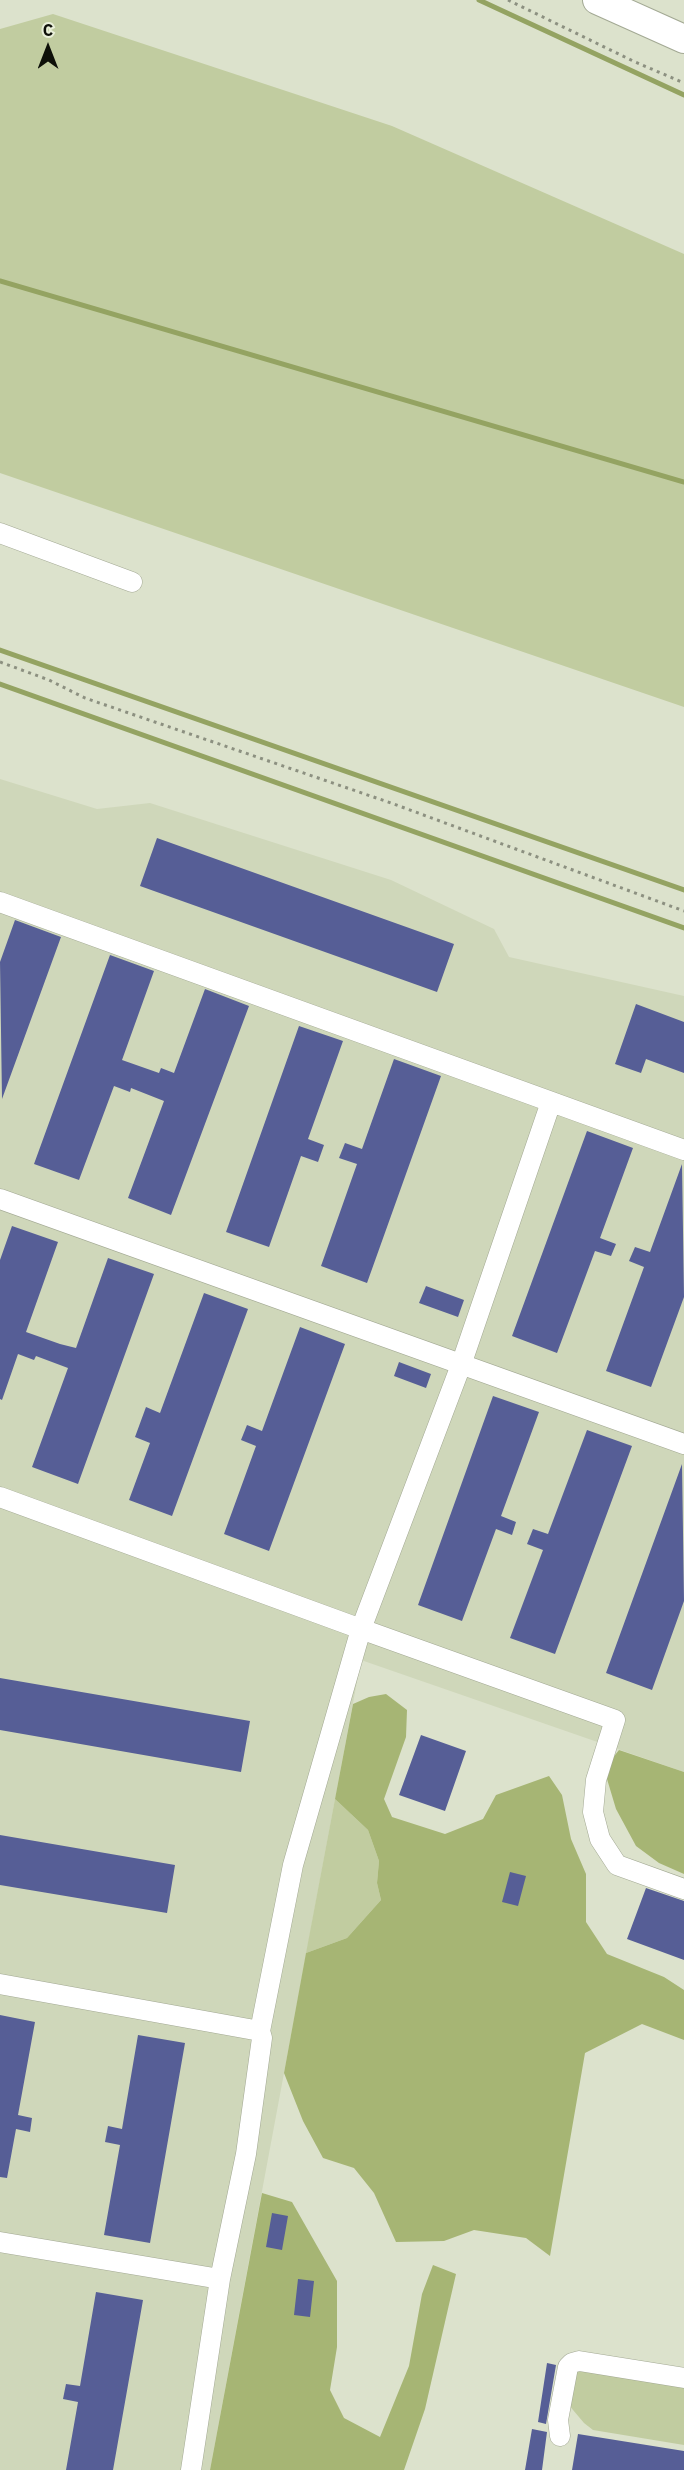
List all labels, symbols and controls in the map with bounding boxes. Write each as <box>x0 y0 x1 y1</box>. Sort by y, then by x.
north arrow <box>18 18 78 78</box>
text: С <box>43 20 53 40</box>

